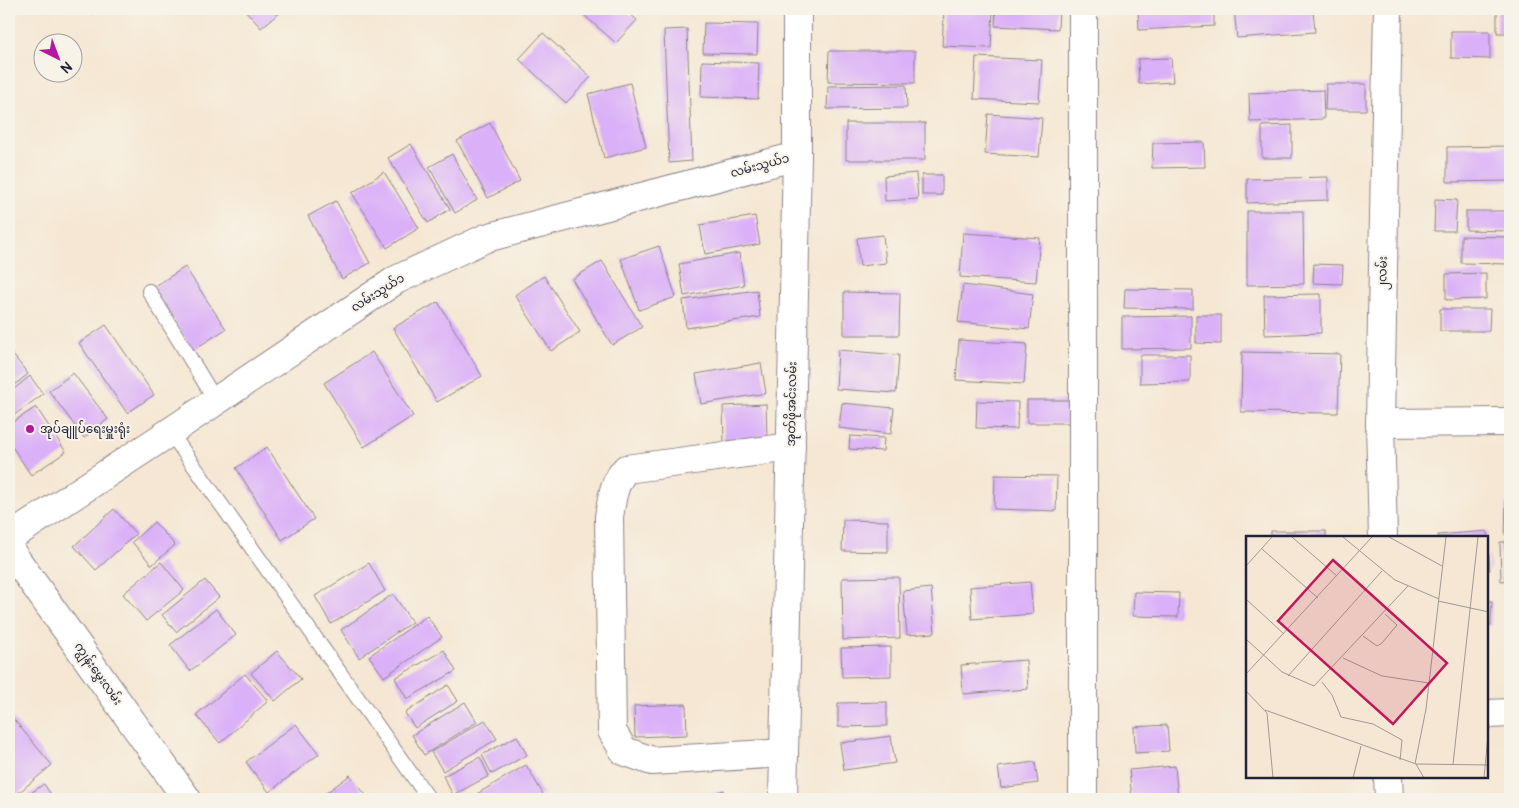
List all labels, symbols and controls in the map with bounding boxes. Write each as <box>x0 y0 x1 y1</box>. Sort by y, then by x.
north arrow <box>32 32 82 82</box>
text: N <box>57 58 76 77</box>
street label: လမ်းသွယ်၁ <box>728 149 792 183</box>
street label: ၂လမ်း <box>1373 256 1393 290</box>
street label: လမ်းသွယ်၁ <box>347 269 409 317</box>
street label: အုတ်ဖိုအင်းလမ်း <box>782 361 802 447</box>
place label: အုပ်ချူပ်ရေးမှူးရုံး <box>40 420 130 439</box>
marker: အုပ်ချူပ်ရေးမှူးရုံး <box>24 423 36 435</box>
inset map <box>1246 536 1489 778</box>
street label: ကျွန်းမွှေးလမ်း <box>68 639 127 710</box>

